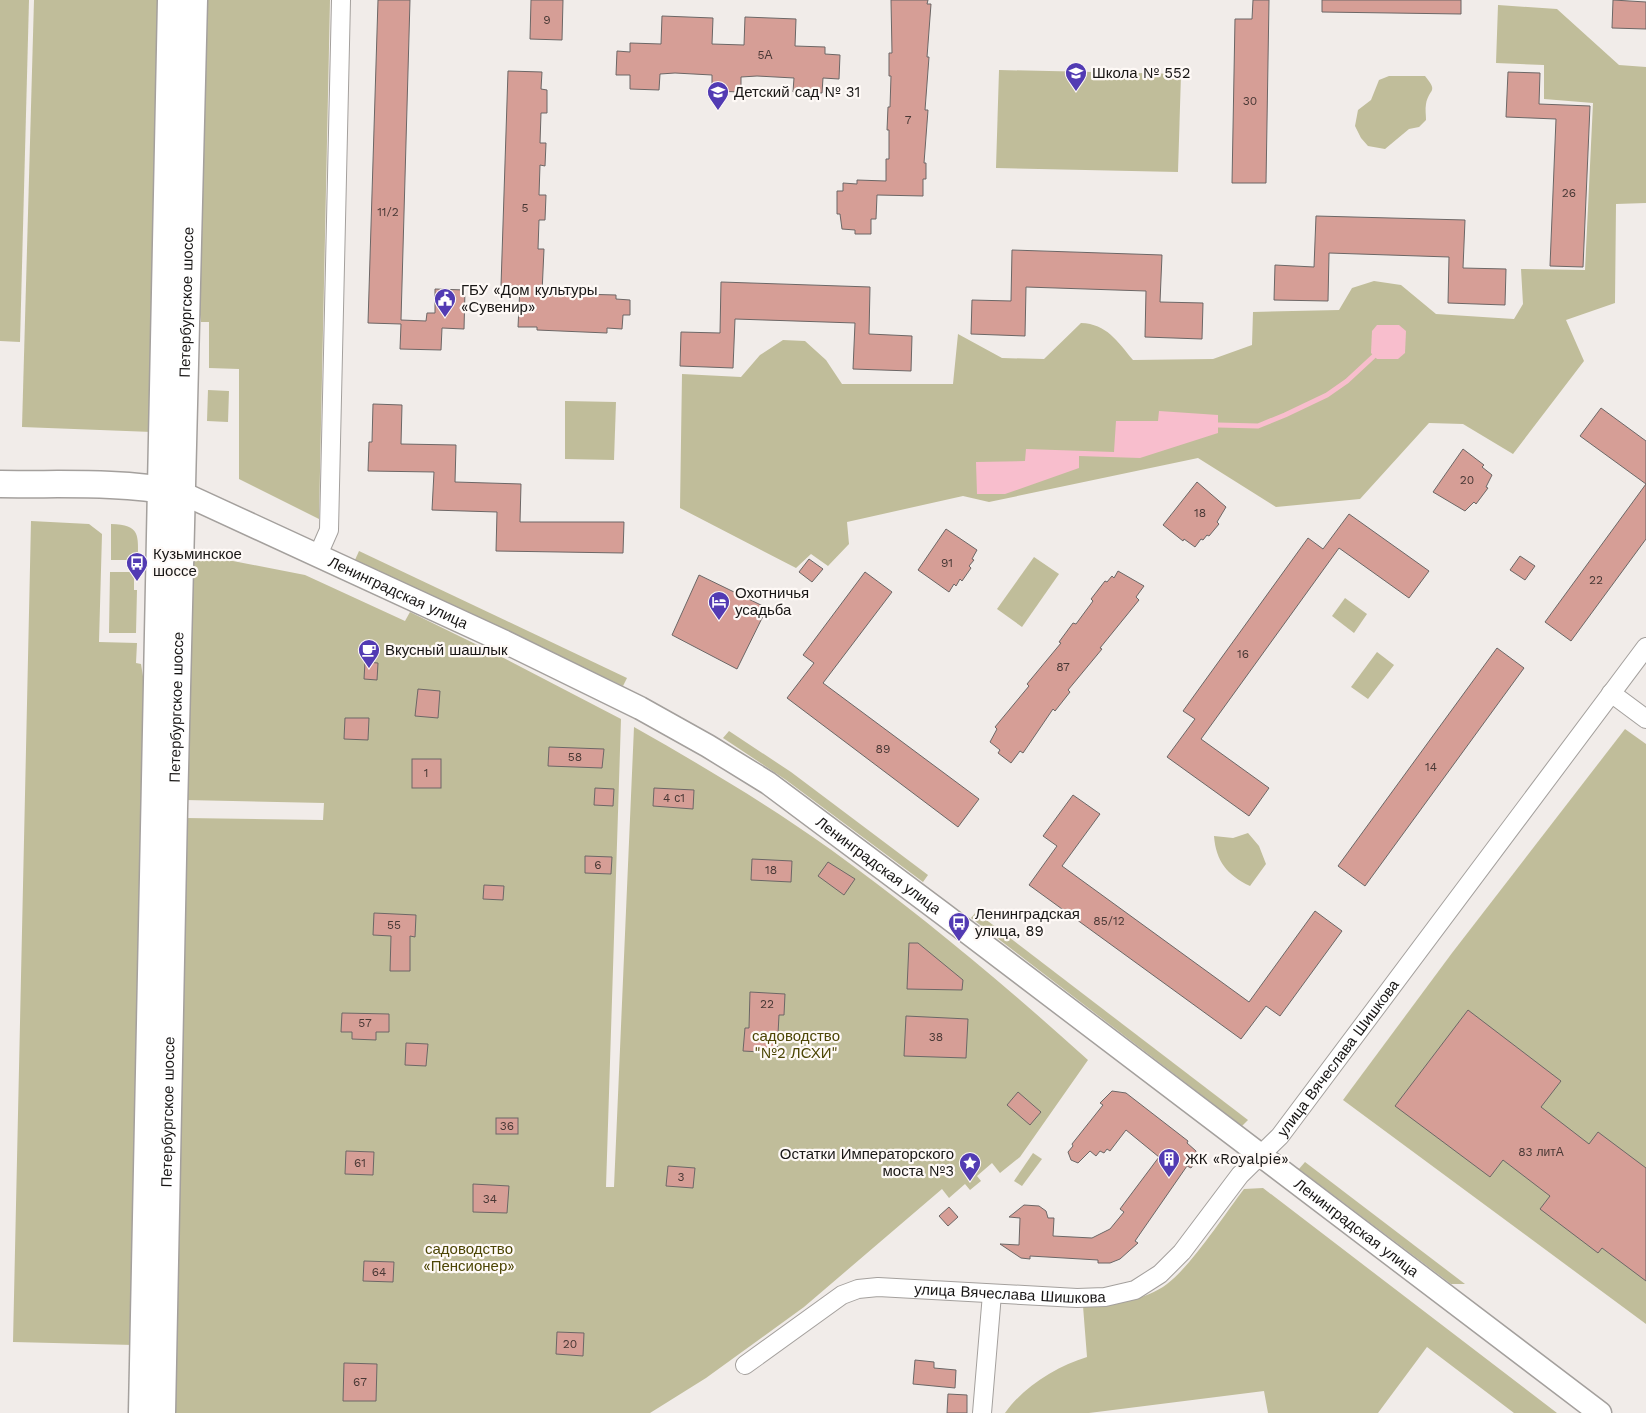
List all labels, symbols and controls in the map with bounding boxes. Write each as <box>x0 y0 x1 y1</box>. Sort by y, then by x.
house number: 9 <box>543 13 551 27</box>
house number: 5А <box>758 48 773 62</box>
school or university icon: Школа № 552 <box>1064 61 1088 92</box>
place label: Школа № 552 <box>1092 64 1190 82</box>
school or university icon: Детский сад № 31 <box>706 80 730 111</box>
place label: Детский сад № 31 <box>734 83 860 101</box>
house number: 30 <box>1243 94 1257 108</box>
house number: 7 <box>905 113 912 127</box>
house number: 26 <box>1562 186 1576 200</box>
house number: 5 <box>522 201 529 215</box>
house number: 11/2 <box>377 205 399 219</box>
street label: Петербургское шоссе <box>176 227 197 378</box>
place label: ГБУ «Дом культуры «Сувенир» <box>461 281 598 316</box>
public building icon: ГБУ «Дом культуры «Сувенир» <box>433 287 457 318</box>
house number: 20 <box>1460 473 1474 487</box>
house number: 18 <box>1194 506 1206 520</box>
place label: Кузьминское шоссе <box>153 545 242 580</box>
bus stop icon: Кузьминское шоссе <box>125 551 149 582</box>
street label: Ленинградская улица <box>326 553 471 633</box>
house number: 91 <box>941 556 953 570</box>
house number: 22 <box>1589 573 1603 587</box>
place label: Охотничья усадьба <box>735 584 809 619</box>
hotel icon: Охотничья усадьба <box>707 590 731 621</box>
street label: Петербургское шоссе <box>166 631 187 783</box>
cafe icon: Вкусный шашлык <box>357 638 381 669</box>
place label: Вкусный шашлык <box>385 641 508 659</box>
house number: 16 <box>1237 647 1249 661</box>
house number: 87 <box>1056 660 1070 674</box>
house number: 89 <box>876 742 890 756</box>
house number: 58 <box>568 750 582 764</box>
house number: 14 <box>1425 760 1437 774</box>
house number: 1 <box>424 766 428 780</box>
house number: 4 с1 <box>663 791 685 805</box>
street label: Ленинградская улица <box>812 813 945 918</box>
house number: 6 <box>594 858 602 872</box>
house number: 18 <box>765 863 777 877</box>
place label: Ленинградская улица, 89 <box>975 905 1080 940</box>
bus stop icon: Ленинградская улица, 89 <box>947 911 971 942</box>
house number: 85/12 <box>1093 914 1125 928</box>
house number: 55 <box>387 918 401 932</box>
street label: улица Вячеслава Шишкова <box>1273 976 1403 1141</box>
house number: 22 <box>760 997 774 1011</box>
house number: 57 <box>358 1016 372 1030</box>
park label: садоводство "№2 ЛСХИ" <box>752 1027 840 1062</box>
house number: 38 <box>929 1030 943 1044</box>
street label: Петербургское шоссе <box>157 1036 178 1188</box>
house number: 36 <box>500 1119 514 1133</box>
place label: Остатки Императорского моста №3 <box>780 1145 954 1180</box>
house number: 83 литА <box>1518 1145 1564 1159</box>
building icon: ЖК «Royalpie» <box>1157 1147 1181 1178</box>
place label: ЖК «Royalpie» <box>1185 1150 1289 1168</box>
place icon: Остатки Императорского моста №3 <box>958 1151 982 1182</box>
house number: 61 <box>354 1156 366 1170</box>
house number: 3 <box>678 1170 685 1184</box>
street label: Ленинградская улица <box>1291 1175 1423 1281</box>
house number: 34 <box>483 1192 497 1206</box>
park label: садоводство «Пенсионер» <box>423 1240 515 1275</box>
house number: 64 <box>372 1265 386 1279</box>
street label: улица Вячеслава Шишкова <box>914 1280 1107 1307</box>
house number: 20 <box>563 1337 577 1351</box>
house number: 67 <box>353 1375 367 1389</box>

